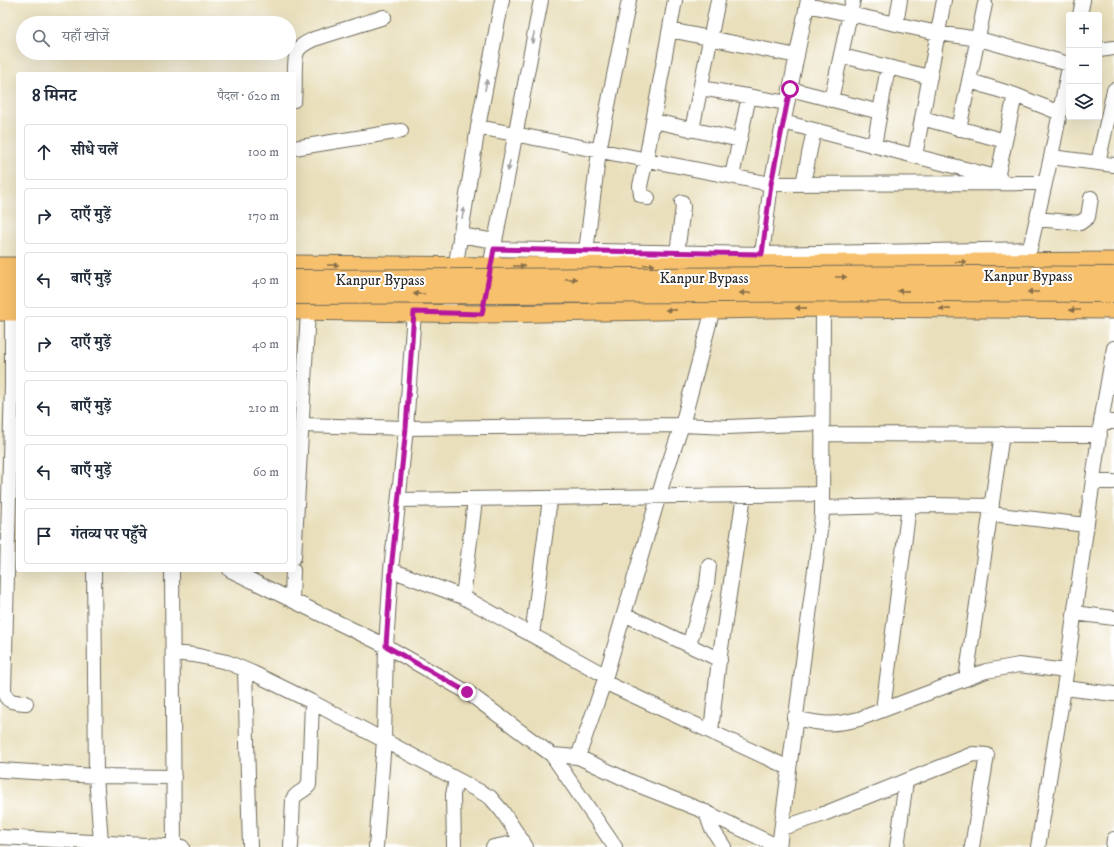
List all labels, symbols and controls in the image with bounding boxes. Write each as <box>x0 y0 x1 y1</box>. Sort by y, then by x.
map controls <box>1066 12 1102 120</box>
button: + <box>1066 12 1102 48</box>
search box <box>16 16 296 60</box>
icon: search <box>30 27 52 49</box>
text: यहाँ खोजें <box>62 27 109 46</box>
one-way arrow <box>530 32 536 44</box>
button: − <box>1066 48 1102 84</box>
one-way arrow <box>483 79 489 91</box>
route start <box>781 80 799 98</box>
button: layers <box>1066 84 1102 120</box>
text: 8 मिनट <box>32 85 76 107</box>
text: पैदल · 620 m <box>217 88 280 104</box>
icon: ahead <box>33 141 55 163</box>
text: सीधे चलें <box>71 141 118 160</box>
text: 100 m <box>248 144 279 160</box>
one-way arrow <box>506 160 512 172</box>
icon: right <box>33 205 55 227</box>
text: दाएँ मुड़ें <box>71 205 111 224</box>
one-way arrow <box>460 207 466 219</box>
text: 170 m <box>248 208 279 224</box>
one-way arrow <box>955 259 968 265</box>
one-way arrow <box>327 262 340 268</box>
one-way arrow <box>643 262 656 268</box>
one-way arrow <box>513 263 526 269</box>
street label: Kanpur Bypass <box>984 267 1072 286</box>
icon: left <box>33 269 55 291</box>
text: बाएँ मुड़ें <box>71 269 111 288</box>
street label: Kanpur Bypass <box>660 269 748 288</box>
street label: Kanpur Bypass <box>336 271 424 290</box>
text: 40 m <box>252 272 279 288</box>
one-way arrow <box>835 274 848 280</box>
one-way arrow <box>565 276 578 282</box>
one-way arrow <box>897 288 909 295</box>
one-way arrow <box>1026 289 1039 295</box>
one-way arrow <box>738 290 751 296</box>
one-way arrow <box>412 291 425 297</box>
one-way arrow <box>794 305 807 311</box>
one-way arrow <box>938 306 951 312</box>
one-way arrow <box>664 307 677 313</box>
one-way arrow <box>1068 307 1081 313</box>
icon: right <box>33 333 55 355</box>
text: दाएँ मुड़ें <box>71 333 111 352</box>
text: 40 m <box>252 336 279 352</box>
icon: left <box>33 397 55 419</box>
text: बाएँ मुड़ें <box>71 397 111 416</box>
text: 210 m <box>248 400 279 416</box>
icon: left <box>33 461 55 483</box>
text: बाएँ मुड़ें <box>71 461 111 480</box>
text: 60 m <box>253 464 279 480</box>
icon: arrive <box>33 525 55 547</box>
text: गंतव्य पर पहुँचे <box>71 525 147 544</box>
route end <box>458 683 476 701</box>

